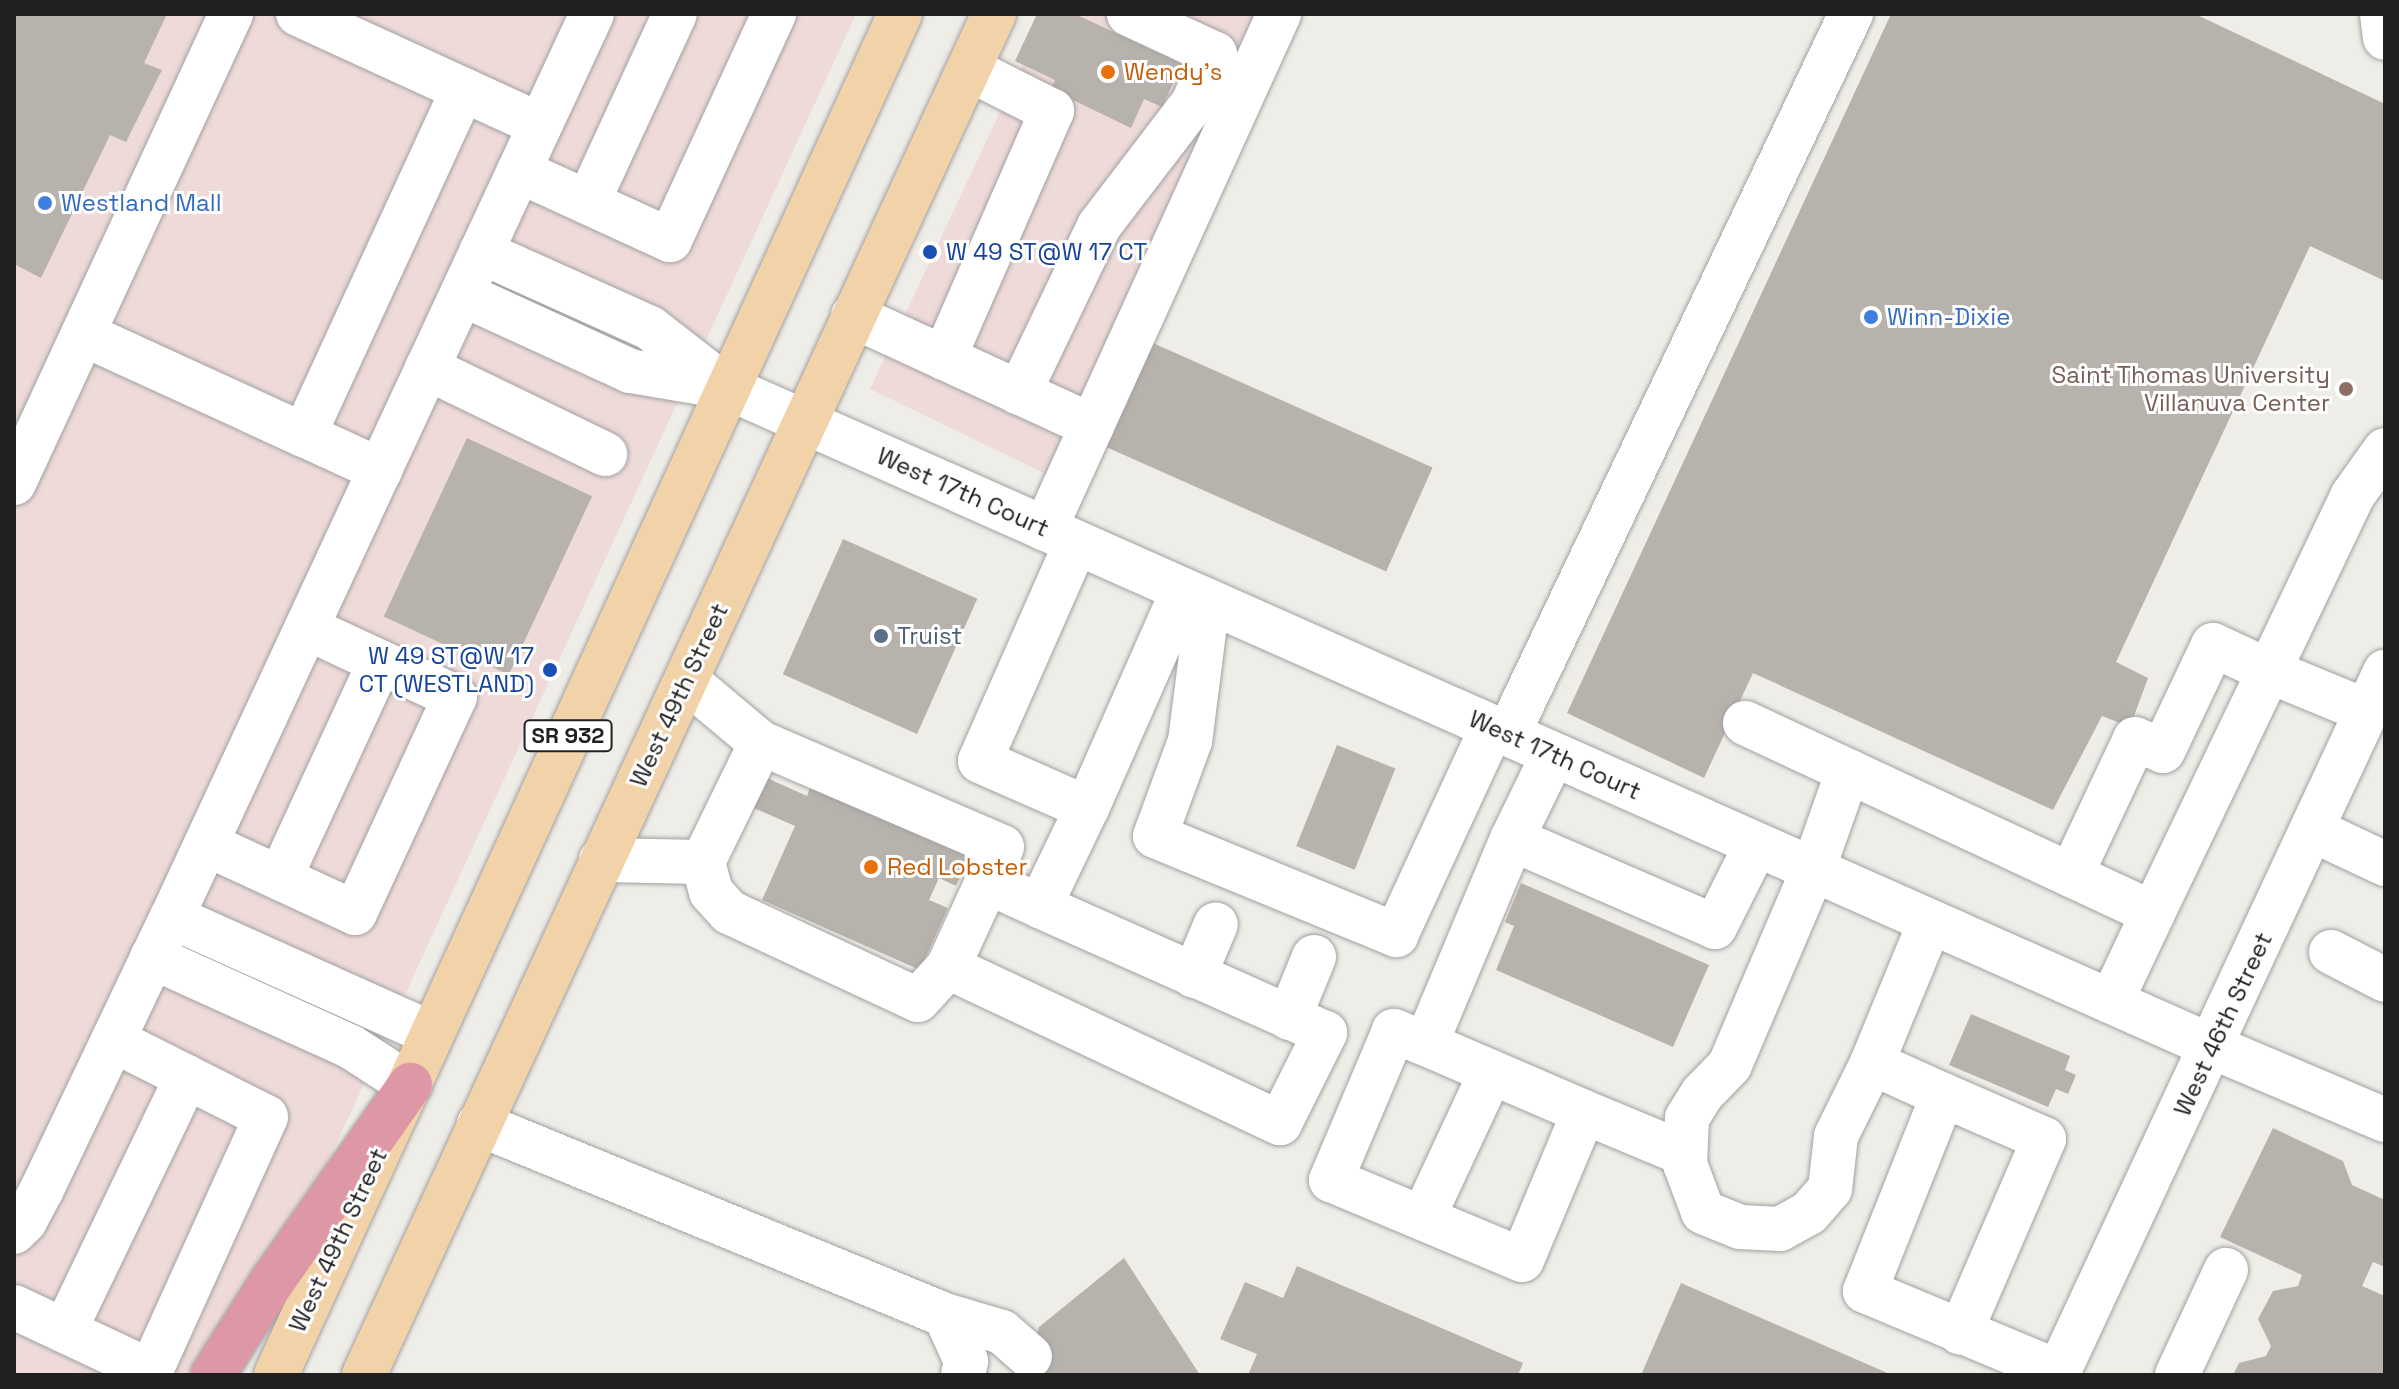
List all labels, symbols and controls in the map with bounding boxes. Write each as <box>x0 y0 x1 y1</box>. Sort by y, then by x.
place label: Wendy's <box>1124 58 1222 86</box>
marker: Wendy's <box>1099 63 1117 81</box>
place label: Westland Mall <box>61 189 222 217</box>
marker: Westland Mall <box>36 194 54 212</box>
place label: W 49 ST@W 17 CT <box>946 238 1148 266</box>
marker: W 49 ST@W 17 CT <box>921 243 939 261</box>
place label: Winn-Dixie <box>1887 303 2010 331</box>
marker: Winn-Dixie <box>1862 308 1880 326</box>
place label: Saint Thomas University Villanuva Center <box>2051 361 2330 417</box>
marker: Saint Thomas University Villanuva Center <box>2337 380 2355 398</box>
street label: West 17th Court <box>873 441 1053 543</box>
street label: West 49th Street <box>624 599 734 791</box>
place label: Truist <box>897 622 962 650</box>
marker: Truist <box>872 627 890 645</box>
place label: W 49 ST@W 17 CT (WESTLAND) <box>358 642 534 698</box>
marker: W 49 ST@W 17 CT (WESTLAND) <box>541 661 559 679</box>
street label: West 17th Court <box>1465 704 1645 806</box>
road number: SR 932 <box>522 718 614 754</box>
place label: Red Lobster <box>887 853 1028 881</box>
marker: Red Lobster <box>862 858 880 876</box>
street label: West 46th Street <box>2168 928 2278 1120</box>
street label: West 49th Street <box>283 1144 393 1336</box>

